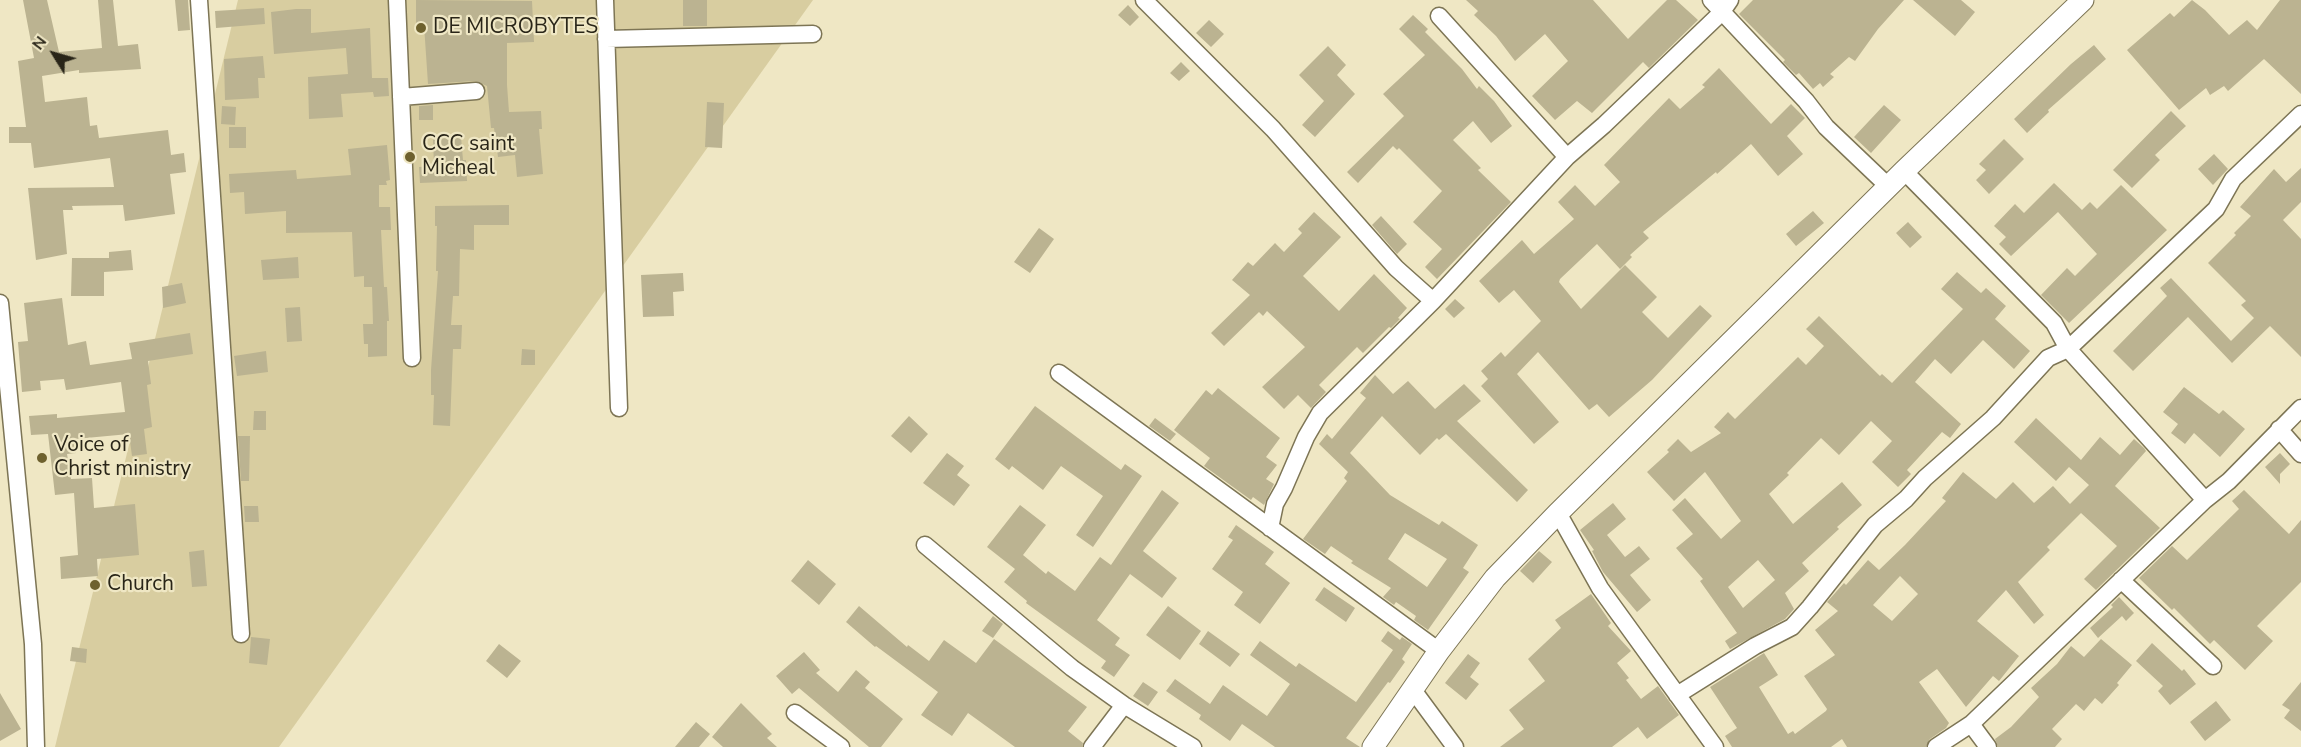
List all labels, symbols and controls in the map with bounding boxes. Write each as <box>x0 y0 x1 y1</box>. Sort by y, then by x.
place label: DE MICROBYTES <box>433 15 598 41</box>
marker: DE MICROBYTES <box>414 21 428 35</box>
north arrow <box>24 24 84 84</box>
text: N <box>27 32 52 55</box>
place label: CCC saint Micheal <box>422 132 514 182</box>
marker: CCC saint Micheal <box>403 150 417 164</box>
place label: Voice of Christ ministry <box>54 433 191 483</box>
marker: Voice of Christ ministry <box>35 451 49 465</box>
place label: Church <box>107 572 174 598</box>
marker: Church <box>88 578 102 592</box>

